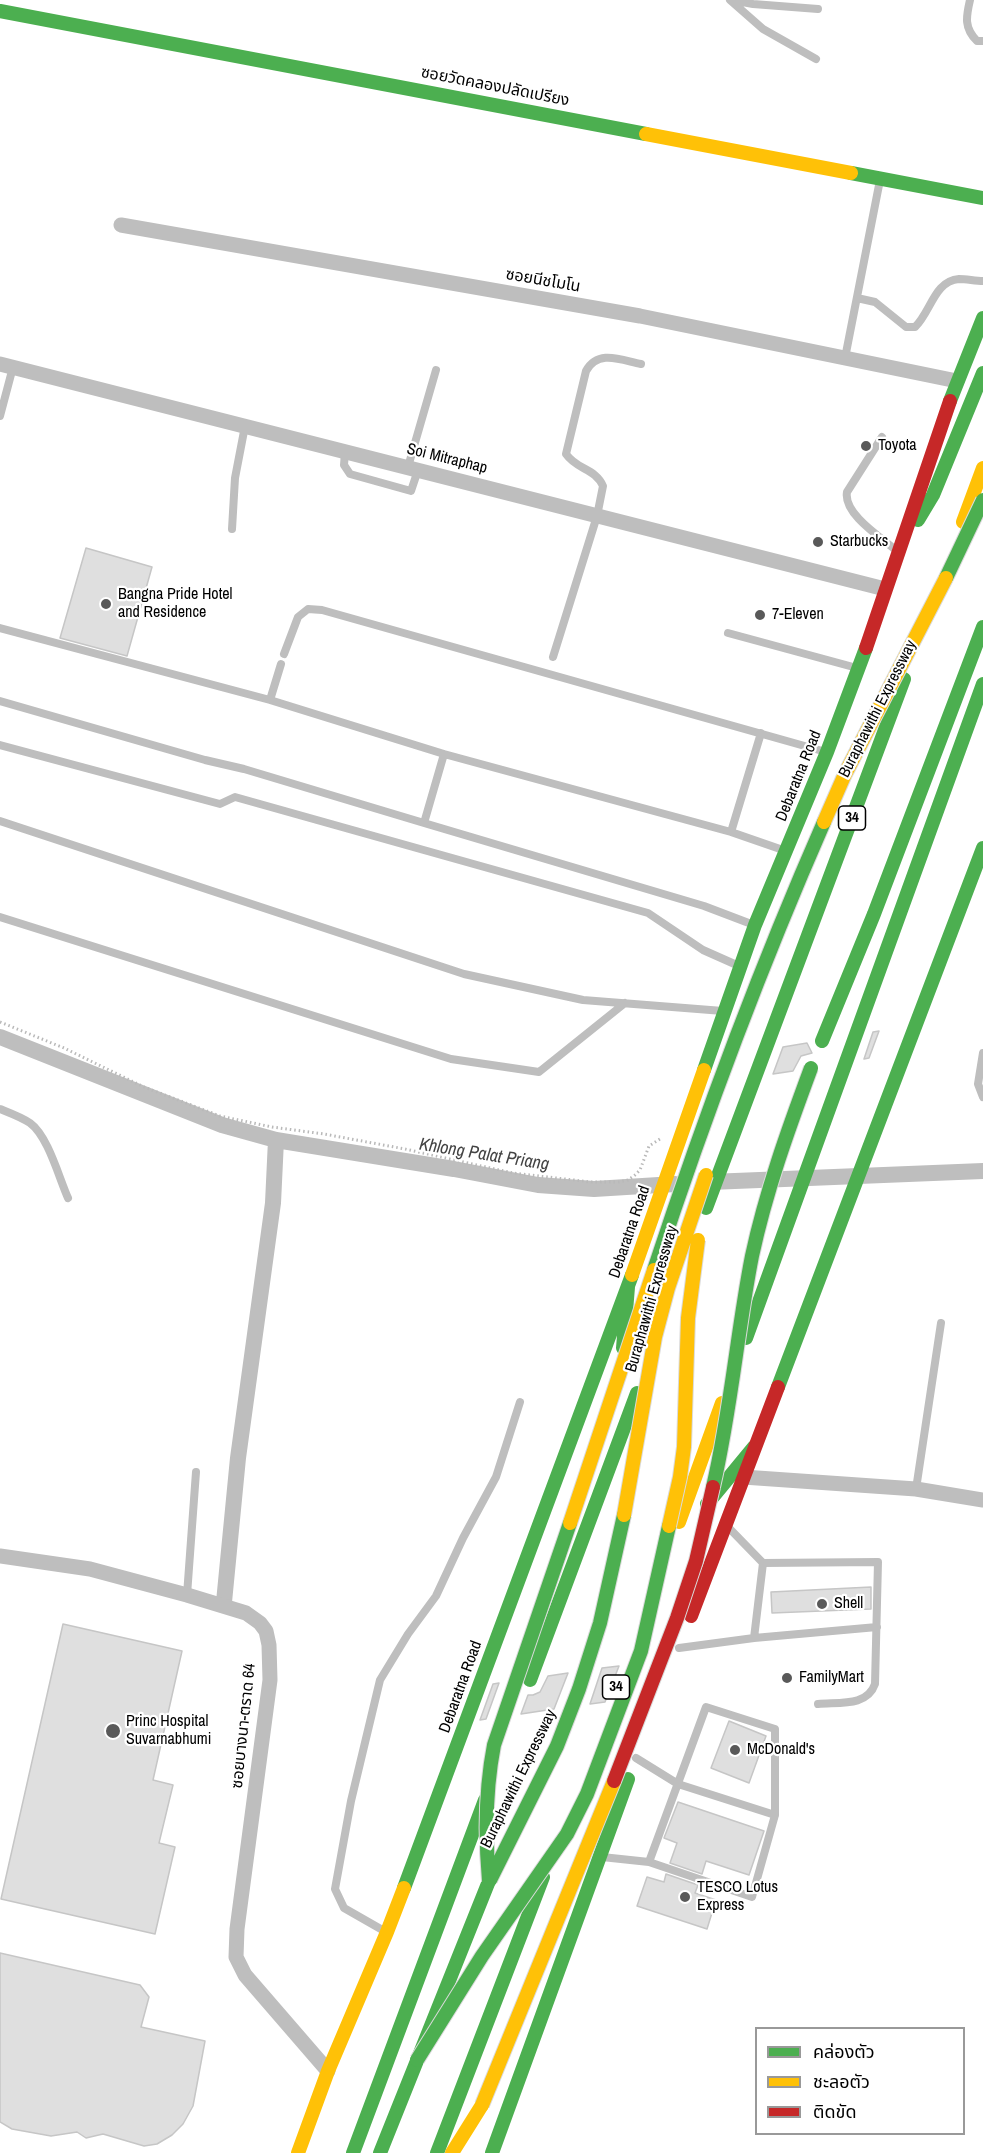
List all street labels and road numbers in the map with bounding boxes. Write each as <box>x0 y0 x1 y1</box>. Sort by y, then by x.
street label: ซอยวัดคลองปลัดเปรียง <box>419 63 571 111</box>
street label: ซอยนีชโมโน <box>504 265 582 297</box>
street label: Soi Mitraphap <box>405 440 489 478</box>
street label: Buraphawithi Expressway <box>835 637 921 781</box>
street label: Debaratna Road <box>772 728 826 824</box>
road number: 34 <box>838 806 866 830</box>
street label: Debaratna Road <box>605 1183 655 1281</box>
street label: Buraphawithi Expressway <box>622 1223 682 1375</box>
street label: Debaratna Road <box>436 1638 486 1736</box>
street label: ซอยบางนา-ตราด 64 <box>228 1663 260 1789</box>
road number: 34 <box>602 1675 630 1699</box>
street label: Buraphawithi Expressway <box>477 1707 561 1851</box>

